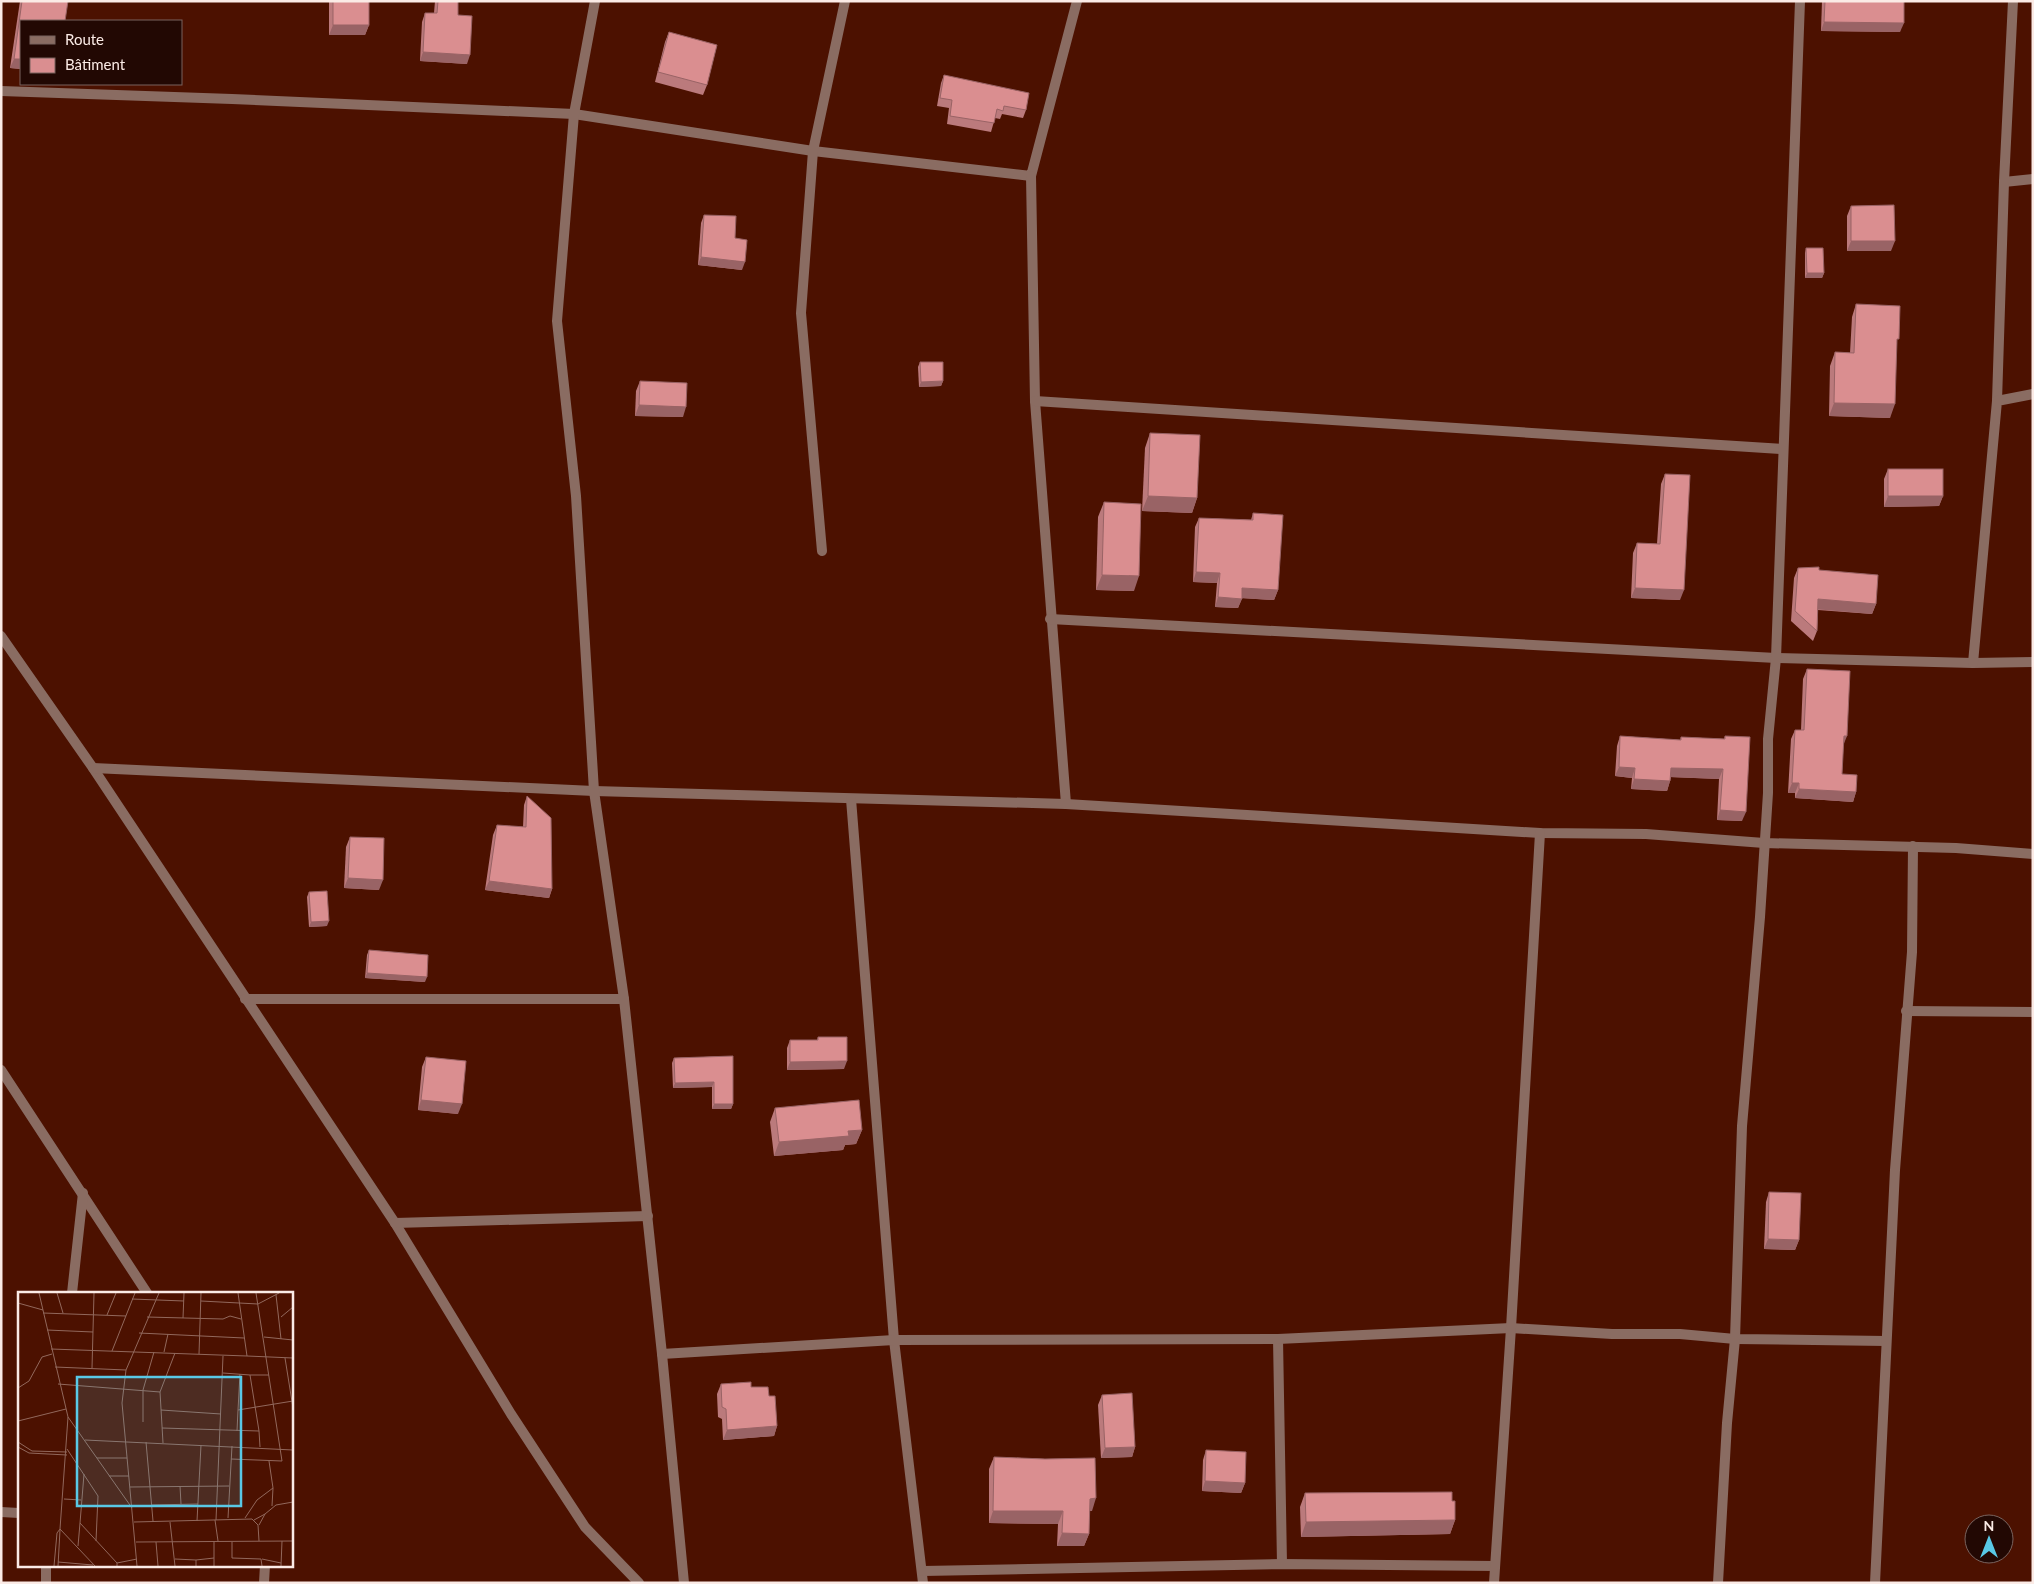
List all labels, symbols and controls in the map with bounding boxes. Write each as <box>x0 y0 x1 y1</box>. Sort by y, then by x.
legend <box>20 20 182 85</box>
text: Route <box>65 30 104 48</box>
text: Bâtiment <box>65 55 126 73</box>
inset map <box>18 1292 292 1566</box>
north arrow <box>1964 1514 2014 1564</box>
text: N <box>1984 1517 1994 1534</box>

